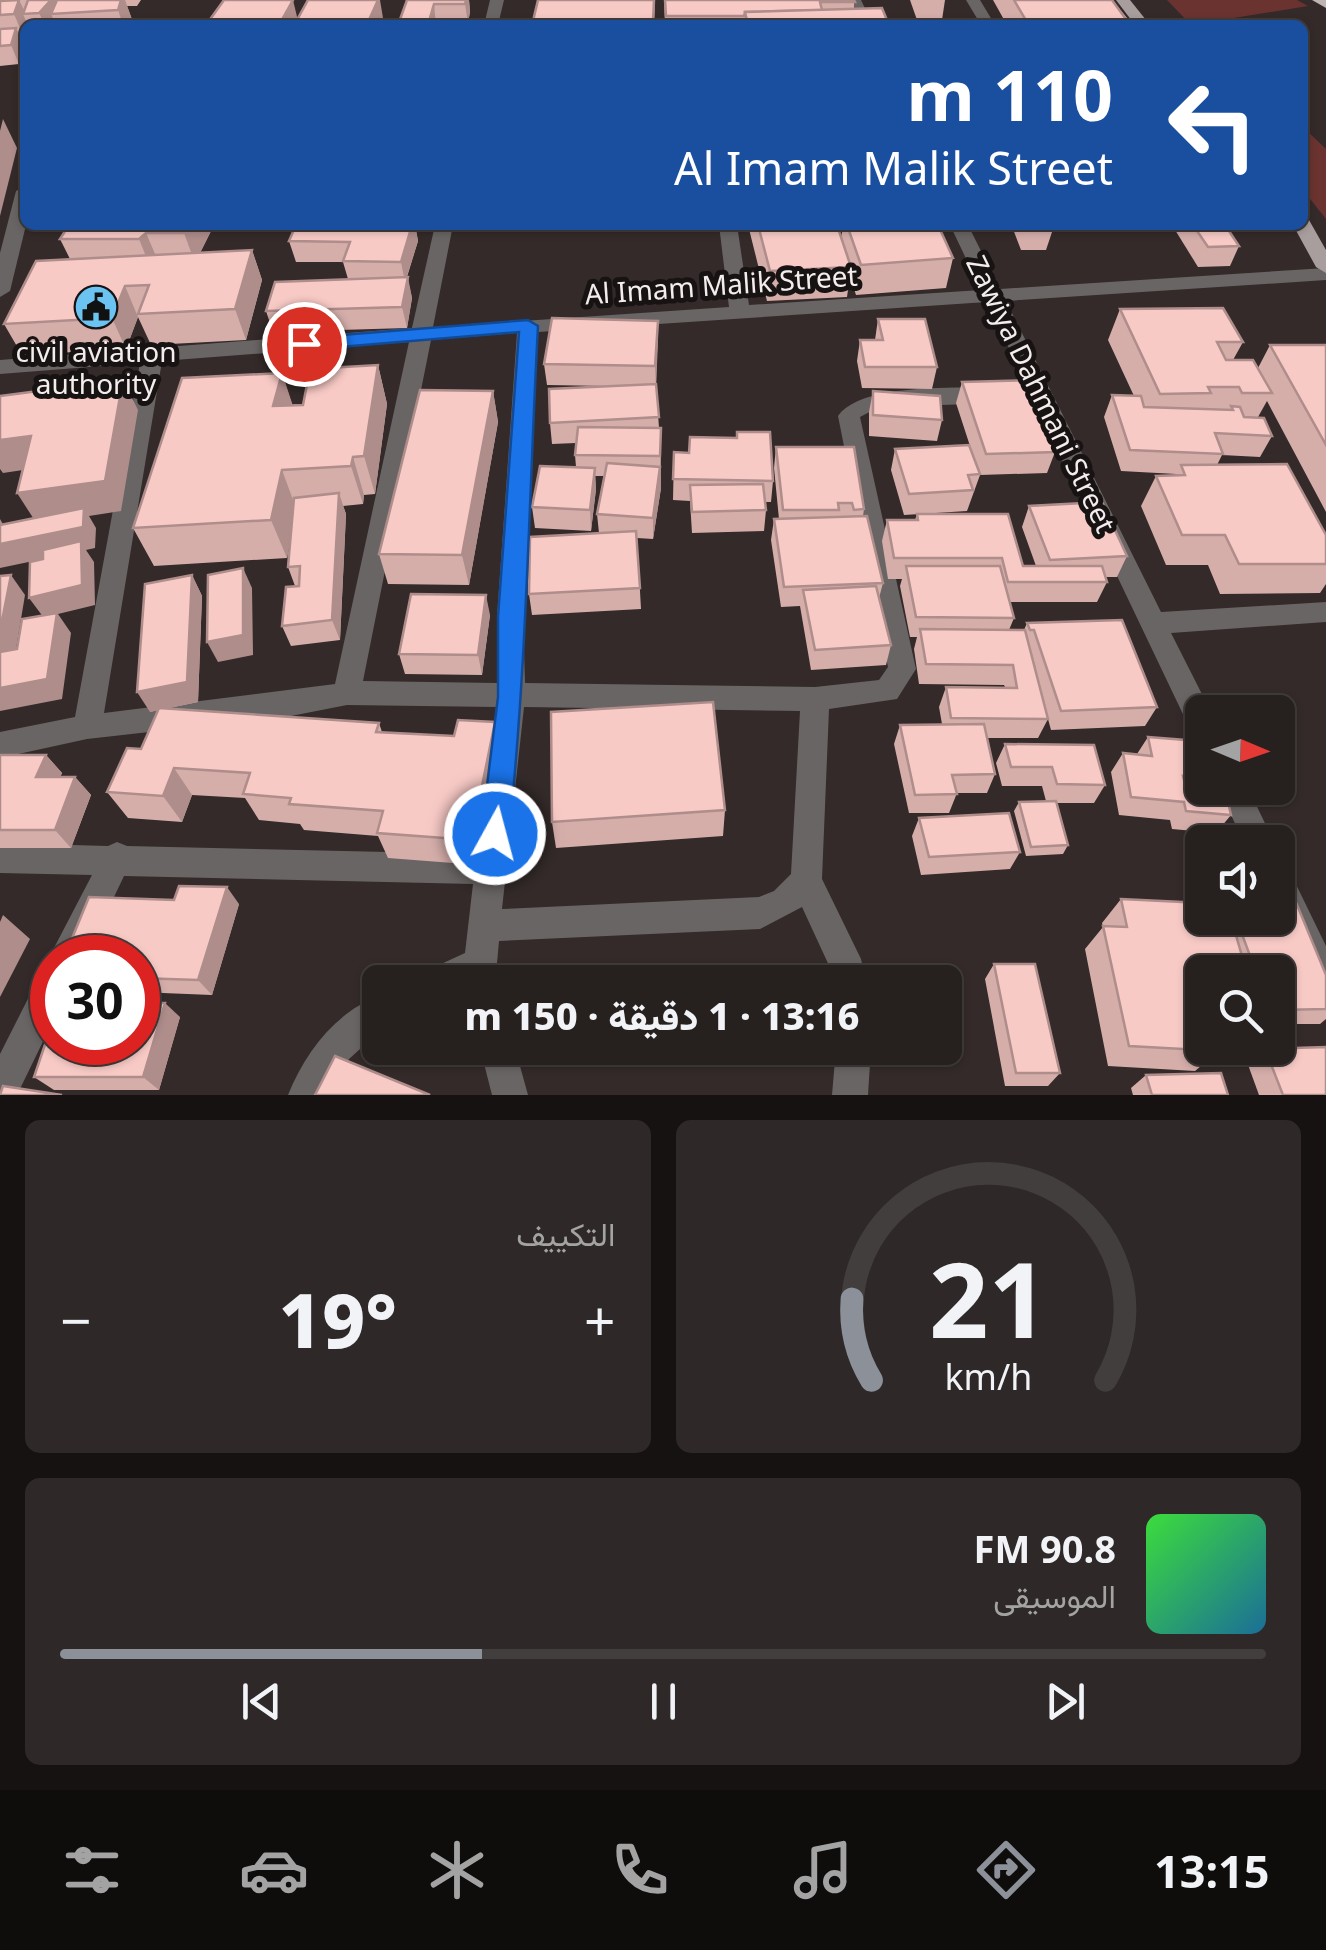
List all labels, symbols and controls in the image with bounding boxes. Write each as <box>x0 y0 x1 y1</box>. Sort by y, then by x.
text: 110 m <box>906 46 1113 142</box>
icon: left <box>1148 60 1278 190</box>
text: Al Imam Malik Street <box>674 137 1113 198</box>
street label: Zawiya Dahmani Street <box>958 249 1126 538</box>
street label: Al Imam Malik Street <box>583 256 859 312</box>
public building icon: civil aviation authority <box>73 284 119 330</box>
pin <box>262 302 347 387</box>
icon: arrive <box>277 317 332 372</box>
place label: civil aviation authority <box>15 332 177 402</box>
north arrow <box>1185 695 1295 805</box>
map controls <box>1185 695 1295 1065</box>
position arrow <box>443 782 547 886</box>
button: sound <box>1185 825 1295 935</box>
speed limit sign: 30 <box>30 935 160 1065</box>
button: search <box>1185 955 1295 1065</box>
text: 13:16 · 1 دقيقة · 150 m <box>465 989 859 1041</box>
text: التكييف <box>516 1212 616 1255</box>
text: 21 <box>929 1227 1048 1368</box>
text: 19° <box>279 1268 397 1370</box>
text: − <box>60 1282 91 1357</box>
text: + <box>584 1282 616 1357</box>
text: km/h <box>944 1352 1032 1400</box>
text: 90.8 FM <box>974 1522 1116 1574</box>
text: الموسيقى <box>993 1574 1116 1617</box>
icon: previous <box>234 1674 289 1729</box>
icon: pause <box>636 1674 691 1729</box>
icon: next <box>1038 1674 1093 1729</box>
icon: filters <box>57 1835 127 1905</box>
icon: car <box>239 1835 309 1905</box>
icon: climate <box>422 1835 492 1905</box>
icon: phone <box>605 1835 675 1905</box>
icon: music <box>788 1835 858 1905</box>
icon: directions <box>971 1835 1041 1905</box>
text: 13:15 <box>1154 1840 1270 1901</box>

